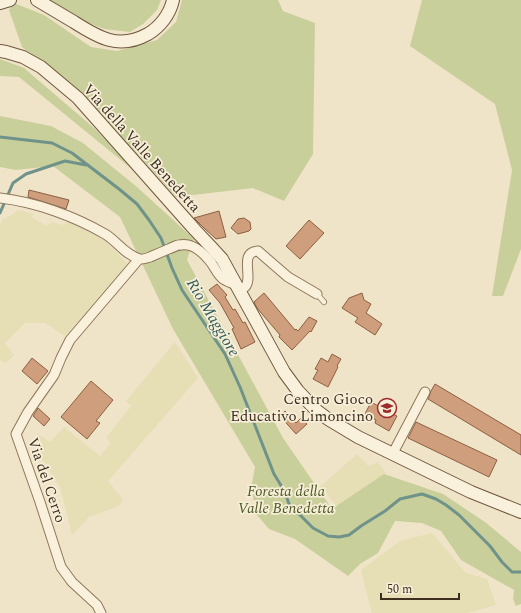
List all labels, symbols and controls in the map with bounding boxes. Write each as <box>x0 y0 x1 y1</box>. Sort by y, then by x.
street label: Via della Valle Benedetta <box>77 79 206 218</box>
water label: Rio Maggiore <box>180 274 246 361</box>
place label: Centro Gioco Educativo Limoncino <box>230 388 373 428</box>
school or university icon: Centro Gioco Educativo Limoncino <box>376 397 398 419</box>
street label: Via del Cerro <box>21 434 72 526</box>
park label: Foresta della Valle Benedetta <box>238 480 335 520</box>
scale bar <box>381 575 459 601</box>
text: 50 m <box>387 580 412 599</box>

